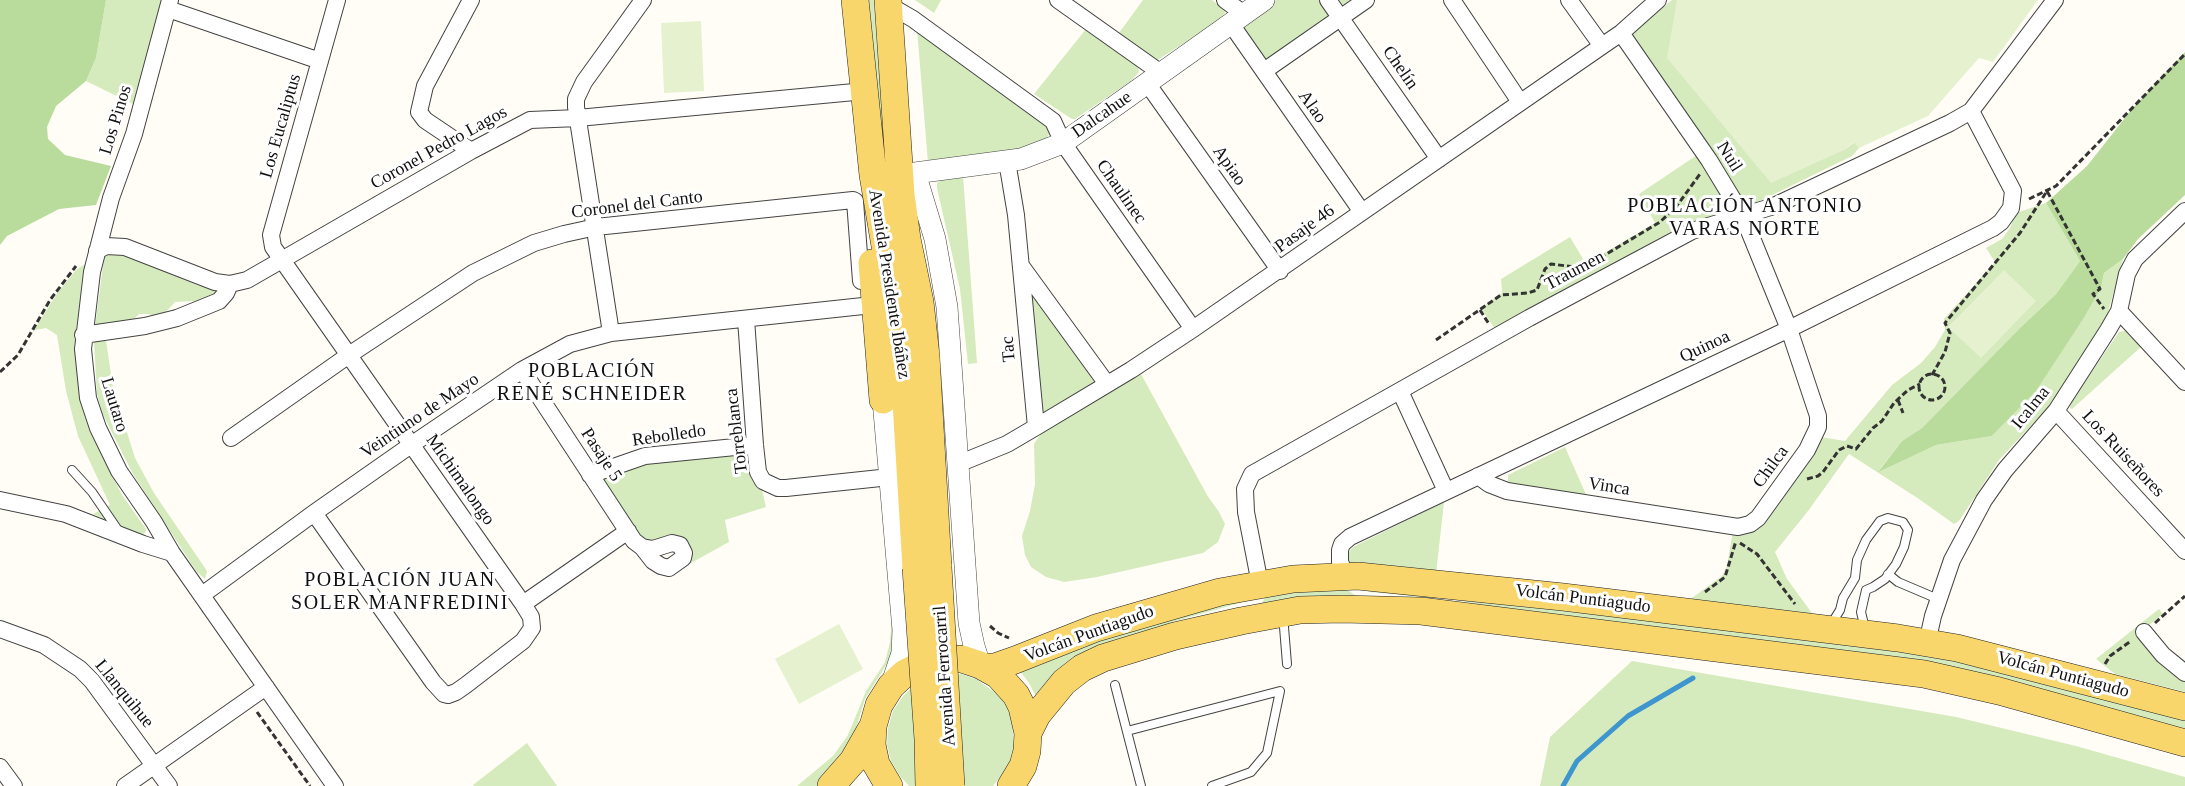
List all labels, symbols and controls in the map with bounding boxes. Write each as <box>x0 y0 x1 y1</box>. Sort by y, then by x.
street label: Chelín <box>1377 42 1423 94</box>
street label: Los Eucaliptus <box>256 71 306 181</box>
street label: Los Pinos <box>95 83 137 157</box>
street label: Alao <box>1293 86 1331 128</box>
street label: Dalcahue <box>1068 87 1136 143</box>
street label: Coronel Pedro Lagos <box>367 101 511 195</box>
street label: Nuil <box>1711 138 1747 176</box>
street label: Apiao <box>1208 142 1250 190</box>
street label: Chaulinec <box>1091 156 1151 228</box>
street label: Coronel del Canto <box>570 186 704 224</box>
street label: Avenida Presidente Ibáñez <box>863 188 915 380</box>
district label: POBLACIÓN ANTONIO VARAS NORTE <box>1627 195 1863 242</box>
street label: Pasaje 46 <box>1271 200 1339 258</box>
street label: Traumen <box>1542 246 1608 296</box>
street label: Quinoa <box>1676 326 1734 368</box>
street label: Tac <box>997 335 1021 363</box>
district label: POBLACIÓN RENÉ SCHNEIDER <box>497 360 687 407</box>
street label: Veintiuno de Mayo <box>357 368 483 464</box>
street label: Lautaro <box>95 375 133 435</box>
street label: Icalma <box>2007 382 2055 434</box>
street label: Torreblanca <box>721 387 753 475</box>
street label: Los Ruiseñores <box>2077 406 2169 502</box>
street label: Rebolledo <box>631 420 707 452</box>
street label: Pasaje 5 <box>576 424 626 486</box>
street label: Michimalongo <box>421 430 499 530</box>
street label: Chilca <box>1748 442 1794 492</box>
street label: Vinca <box>1587 473 1631 501</box>
district label: POBLACIÓN JUAN SOLER MANFREDINI <box>291 569 509 616</box>
street label: Volcán Puntiagudo <box>1514 580 1652 618</box>
street label: Volcán Puntiagudo <box>1021 601 1157 667</box>
street label: Avenida Ferrocarril <box>929 605 961 747</box>
street label: Volcán Puntiagudo <box>1994 647 2132 703</box>
street label: Llanquihue <box>90 655 158 733</box>

